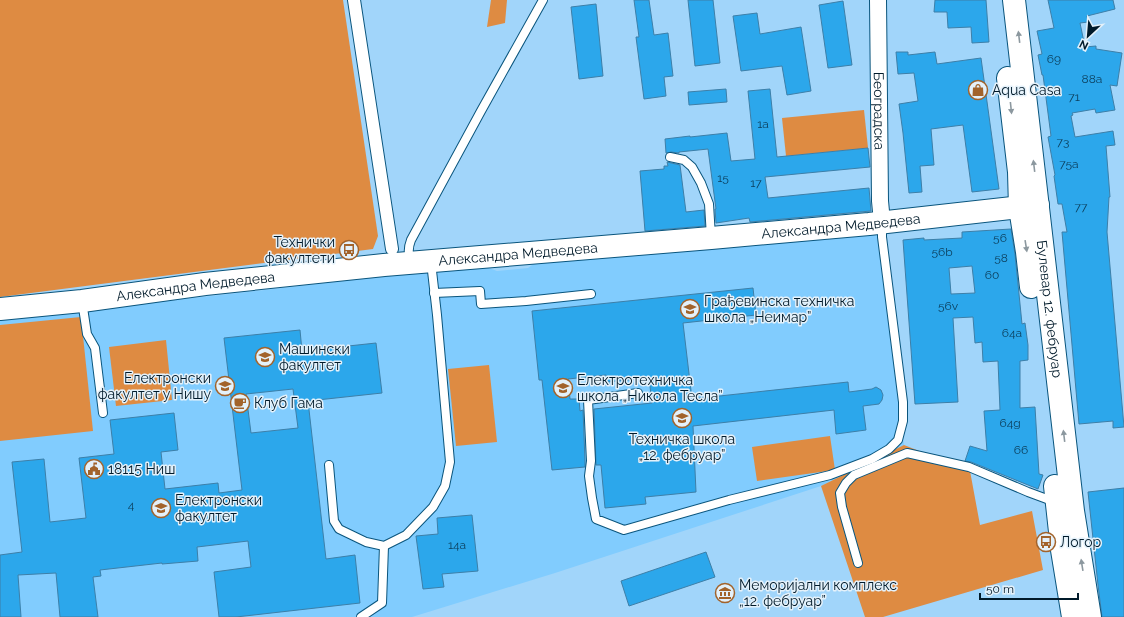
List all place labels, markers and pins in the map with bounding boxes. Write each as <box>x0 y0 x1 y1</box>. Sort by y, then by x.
shop icon: Aqua Casa <box>967 79 989 101</box>
place label: Aqua Casa <box>992 82 1061 98</box>
place label: Технички факултети <box>265 234 335 266</box>
bus stop icon: Технички факултети <box>338 239 360 261</box>
place label: Грађевинска техничка школа „Неимар” <box>704 293 854 325</box>
school or university icon: Грађевинска техничка школа „Неимар” <box>679 298 701 320</box>
place label: Машински факултет <box>279 341 350 373</box>
school or university icon: Машински факултет <box>254 346 276 368</box>
place label: Електронски факултет у Нишу <box>98 370 211 402</box>
place label: Електротехничка школа „Никола Тесла” <box>577 372 723 404</box>
school or university icon: Електронски факултет у Нишу <box>214 375 236 397</box>
school or university icon: Електротехничка школа „Никола Тесла” <box>552 377 574 399</box>
cafe icon: Клуб Гама <box>229 392 251 414</box>
place label: Клуб Гама <box>254 395 323 411</box>
school or university icon: Техничка школа „12. фебруар” <box>671 407 693 429</box>
place label: Техничка школа „12. фебруар” <box>629 431 735 463</box>
public building icon: 18115 Ниш <box>83 458 105 480</box>
place label: 18115 Ниш <box>108 461 175 477</box>
place label: Електронски факултет <box>175 492 262 524</box>
school or university icon: Електронски факултет <box>150 497 172 519</box>
bus stop icon: Логор <box>1035 531 1057 553</box>
place label: Логор <box>1060 534 1102 550</box>
place label: Меморијални комплекс „12. фебруар” <box>739 577 897 609</box>
museum icon: Меморијални комплекс „12. фебруар” <box>714 582 736 604</box>

